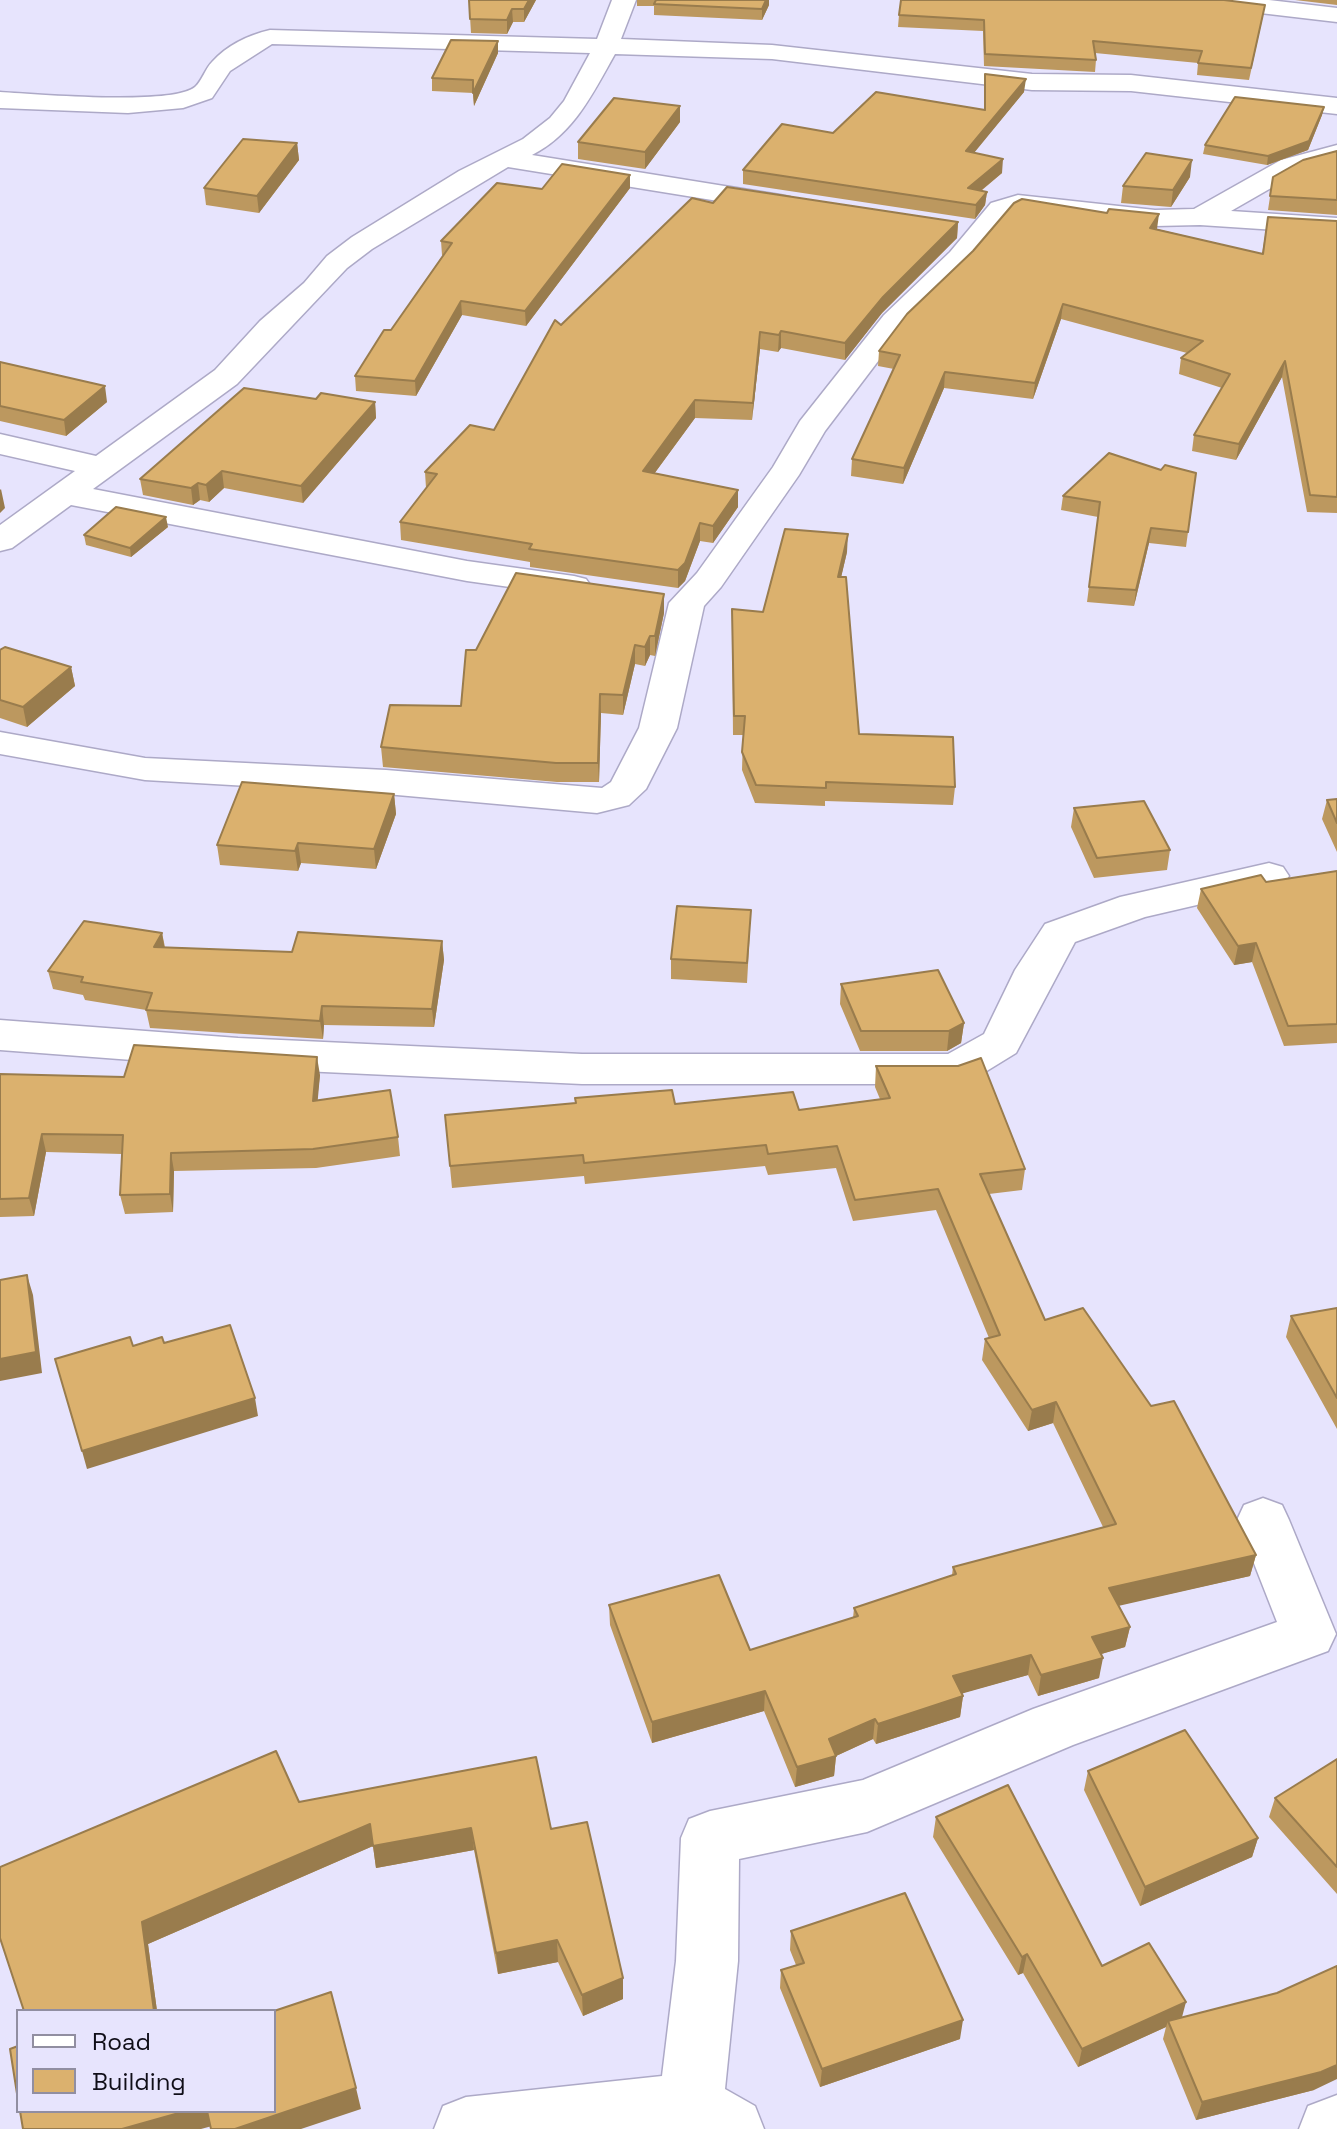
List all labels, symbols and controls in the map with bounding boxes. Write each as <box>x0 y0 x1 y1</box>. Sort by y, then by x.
legend <box>16 2009 276 2113</box>
text: Road <box>92 2026 151 2057</box>
text: Building <box>92 2066 186 2097</box>

